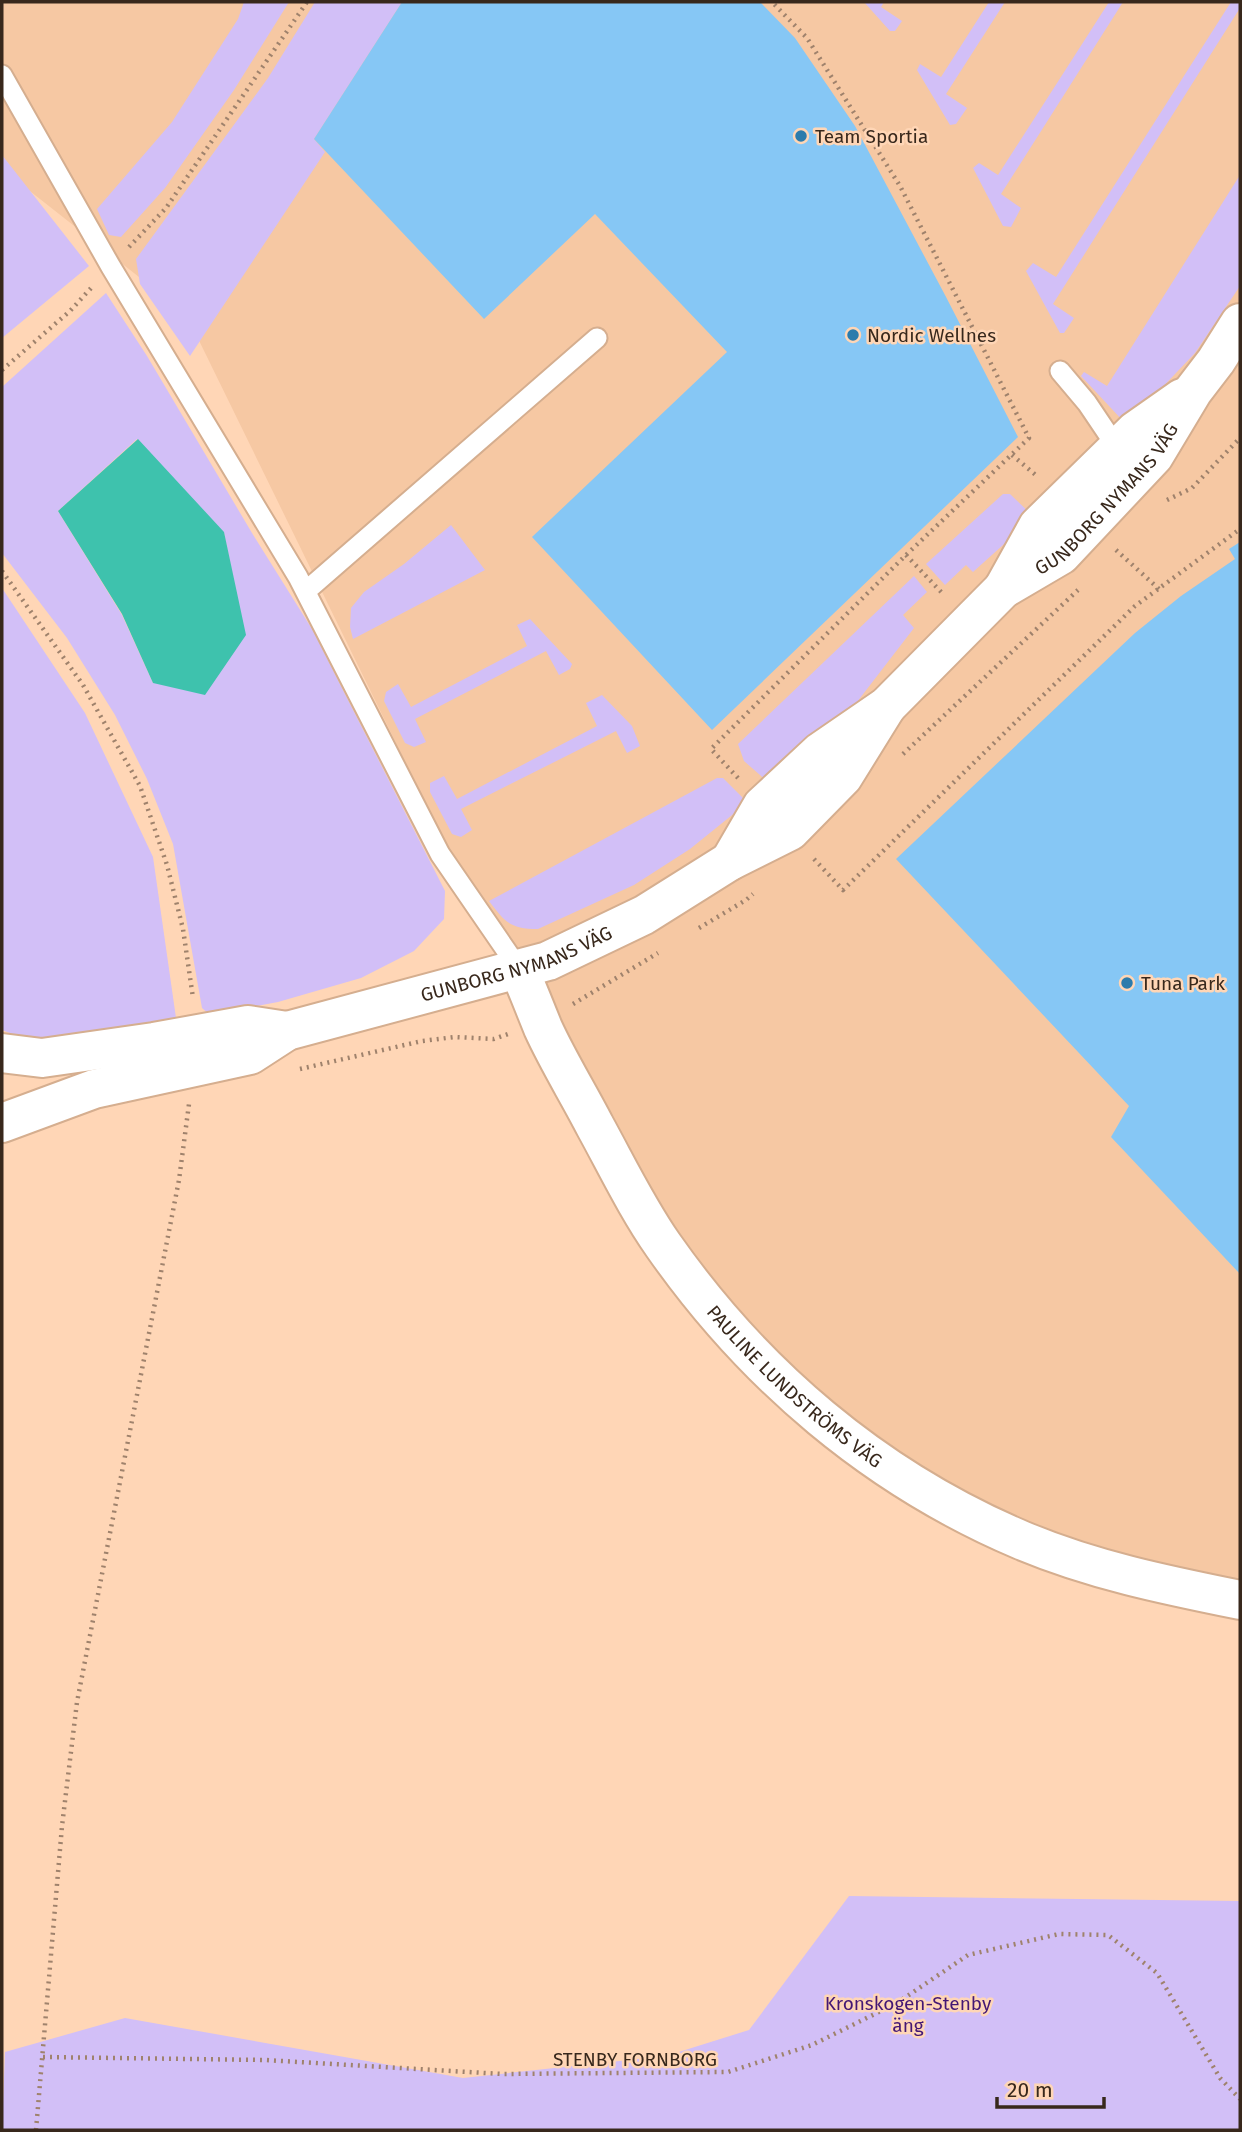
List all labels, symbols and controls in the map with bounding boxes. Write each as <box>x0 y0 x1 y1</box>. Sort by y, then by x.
place label: Team Sportia <box>815 125 928 148</box>
marker: Team Sportia <box>793 128 809 144</box>
place label: Nordic Wellnes <box>867 324 996 347</box>
marker: Nordic Wellnes <box>845 327 861 343</box>
street label: GUNBORG NYMANS VÄG <box>1031 419 1183 579</box>
street label: GUNBORG NYMANS VÄG <box>418 921 616 1006</box>
place label: Tuna Park <box>1141 972 1225 995</box>
marker: Tuna Park <box>1119 975 1135 991</box>
street label: PAULINE LUNDSTRÖMS VÄG <box>702 1300 887 1472</box>
park label: Kronskogen-Stenby äng <box>825 1992 992 2037</box>
street label: STENBY FORNBORG <box>553 2048 717 2071</box>
scale bar <box>997 2066 1104 2110</box>
text: 20 m <box>1007 2077 1053 2103</box>

